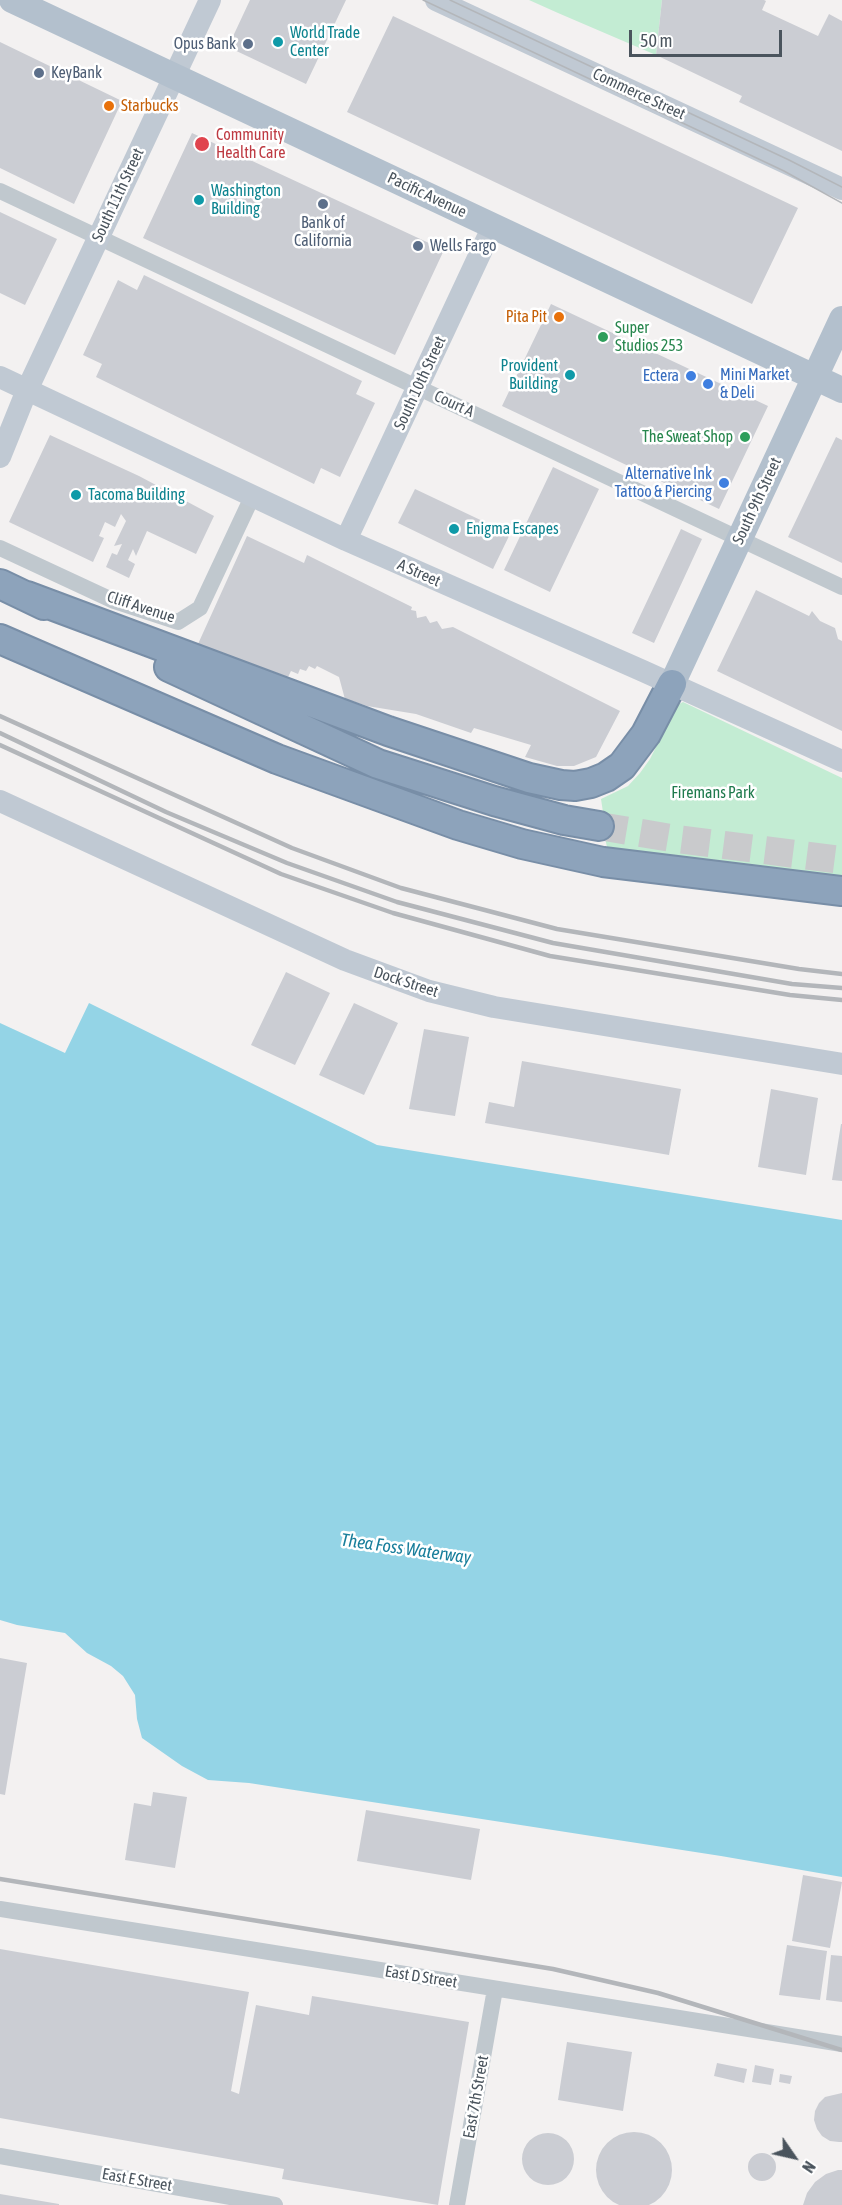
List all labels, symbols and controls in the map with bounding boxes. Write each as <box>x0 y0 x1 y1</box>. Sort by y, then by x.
scale bar <box>632 18 785 56</box>
place label: World Trade Center <box>290 23 360 61</box>
text: 50 m <box>640 30 672 51</box>
place label: Opus Bank <box>174 34 236 54</box>
marker: World Trade Center <box>271 35 285 49</box>
marker: Opus Bank <box>241 37 255 51</box>
place label: KeyBank <box>51 63 102 83</box>
street label: Commerce Street <box>590 64 688 124</box>
marker: KeyBank <box>32 66 46 80</box>
place label: Starbucks <box>121 96 178 116</box>
marker: Starbucks <box>102 99 116 113</box>
place label: Community Health Care <box>216 125 285 163</box>
marker: Community Health Care <box>193 135 211 153</box>
street label: South 11th Street <box>88 145 148 245</box>
street label: Pacific Avenue <box>384 168 470 222</box>
place label: Washington Building <box>211 181 281 219</box>
marker: Washington Building <box>192 193 206 207</box>
marker: Bank of California <box>316 197 330 211</box>
place label: Bank of California <box>294 213 352 251</box>
place label: Wells Fargo <box>430 236 497 256</box>
marker: Wells Fargo <box>411 239 425 253</box>
place label: Pita Pit <box>506 307 547 327</box>
marker: Pita Pit <box>552 310 566 324</box>
place label: Super Studios 253 <box>615 318 683 356</box>
marker: Super Studios 253 <box>596 330 610 344</box>
street label: South 10th Street <box>390 333 450 433</box>
place label: Provident Building <box>501 356 558 394</box>
place label: Mini Market & Deli <box>720 365 790 403</box>
place label: Ectera <box>643 366 679 386</box>
marker: Provident Building <box>563 368 577 382</box>
marker: Ectera <box>684 369 698 383</box>
marker: Mini Market & Deli <box>701 377 715 391</box>
street label: Court A <box>431 386 477 422</box>
place label: The Sweat Shop <box>642 427 733 447</box>
marker: The Sweat Shop <box>738 430 752 444</box>
street label: South 9th Street <box>728 454 786 548</box>
place label: Alternative Ink Tattoo & Piercing <box>614 464 712 502</box>
marker: Alternative Ink Tattoo & Piercing <box>717 476 731 490</box>
place label: Tacoma Building <box>88 485 185 505</box>
marker: Tacoma Building <box>69 488 83 502</box>
place label: Enigma Escapes <box>466 519 559 539</box>
marker: Enigma Escapes <box>447 522 461 536</box>
street label: A Street <box>394 555 444 591</box>
street label: Cliff Avenue <box>105 587 177 627</box>
park label: Firemans Park <box>671 783 755 803</box>
street label: Dock Street <box>371 963 441 1001</box>
water label: Thea Foss Waterway <box>340 1529 472 1569</box>
street label: East D Street <box>383 1962 459 1992</box>
street label: East 7th Street <box>459 2054 493 2140</box>
north arrow <box>764 2127 824 2187</box>
text: N <box>799 2158 819 2176</box>
street label: East E Street <box>100 2164 174 2196</box>

